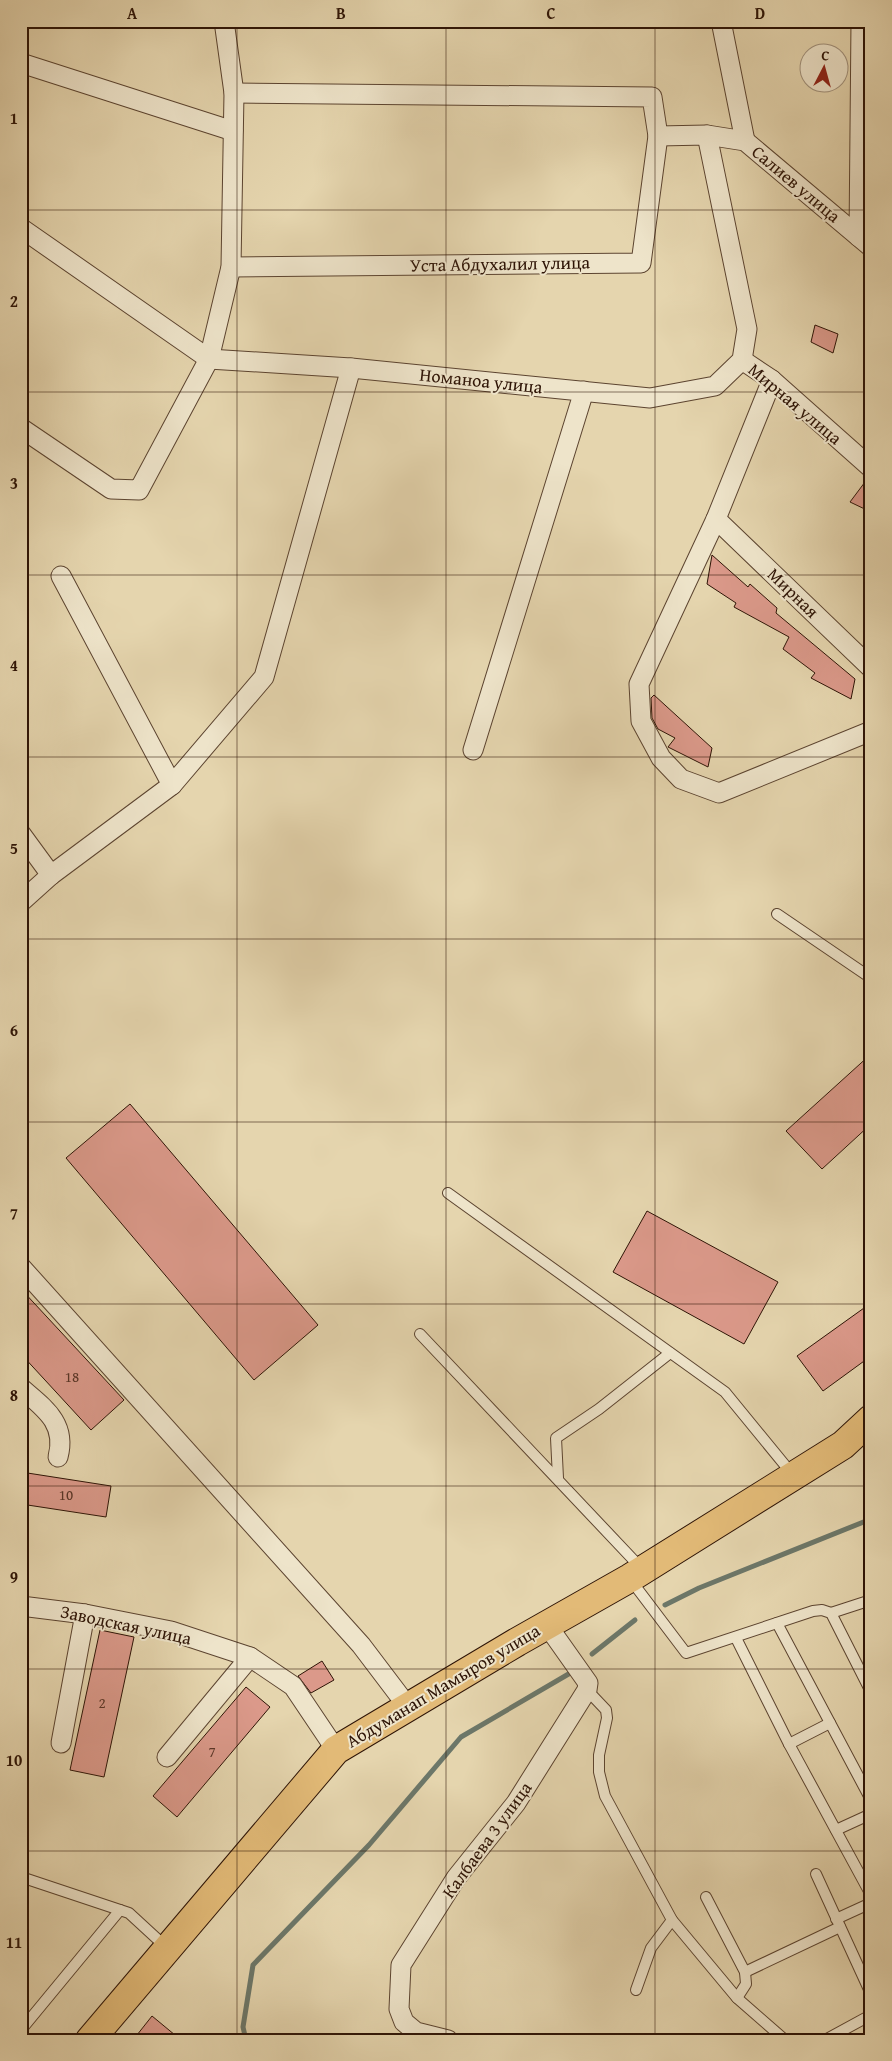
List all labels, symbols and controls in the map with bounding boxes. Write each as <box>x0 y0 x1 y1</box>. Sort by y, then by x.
text: A <box>127 1 138 25</box>
text: B <box>336 1 346 25</box>
text: C <box>546 1 556 25</box>
text: D <box>755 1 765 25</box>
north arrow <box>800 42 850 92</box>
text: С <box>820 45 830 65</box>
text: 1 <box>10 106 18 130</box>
street label: Салиев улица <box>746 138 847 229</box>
street label: Уста Абдухалил улица <box>410 248 591 279</box>
text: 2 <box>10 289 18 313</box>
street label: Мирная улица <box>743 356 848 451</box>
street label: Номаноа улица <box>418 361 544 400</box>
text: 3 <box>10 471 18 495</box>
street label: Мирная <box>761 561 825 624</box>
text: 4 <box>10 653 18 677</box>
text: 5 <box>10 836 18 860</box>
text: 6 <box>10 1018 18 1042</box>
text: 7 <box>10 1201 18 1225</box>
house number: 18 <box>65 1366 79 1387</box>
text: 8 <box>10 1383 18 1407</box>
house number: 10 <box>59 1484 73 1505</box>
text: 9 <box>10 1565 18 1589</box>
street label: Заводская улица <box>58 1597 195 1652</box>
street label: Абдуманап Мамыров улица <box>341 1617 545 1754</box>
house number: 2 <box>98 1692 106 1713</box>
house number: 7 <box>208 1741 216 1762</box>
text: 10 <box>6 1748 22 1772</box>
street label: Калбаева 3 улица <box>435 1775 538 1904</box>
text: 11 <box>6 1930 22 1954</box>

